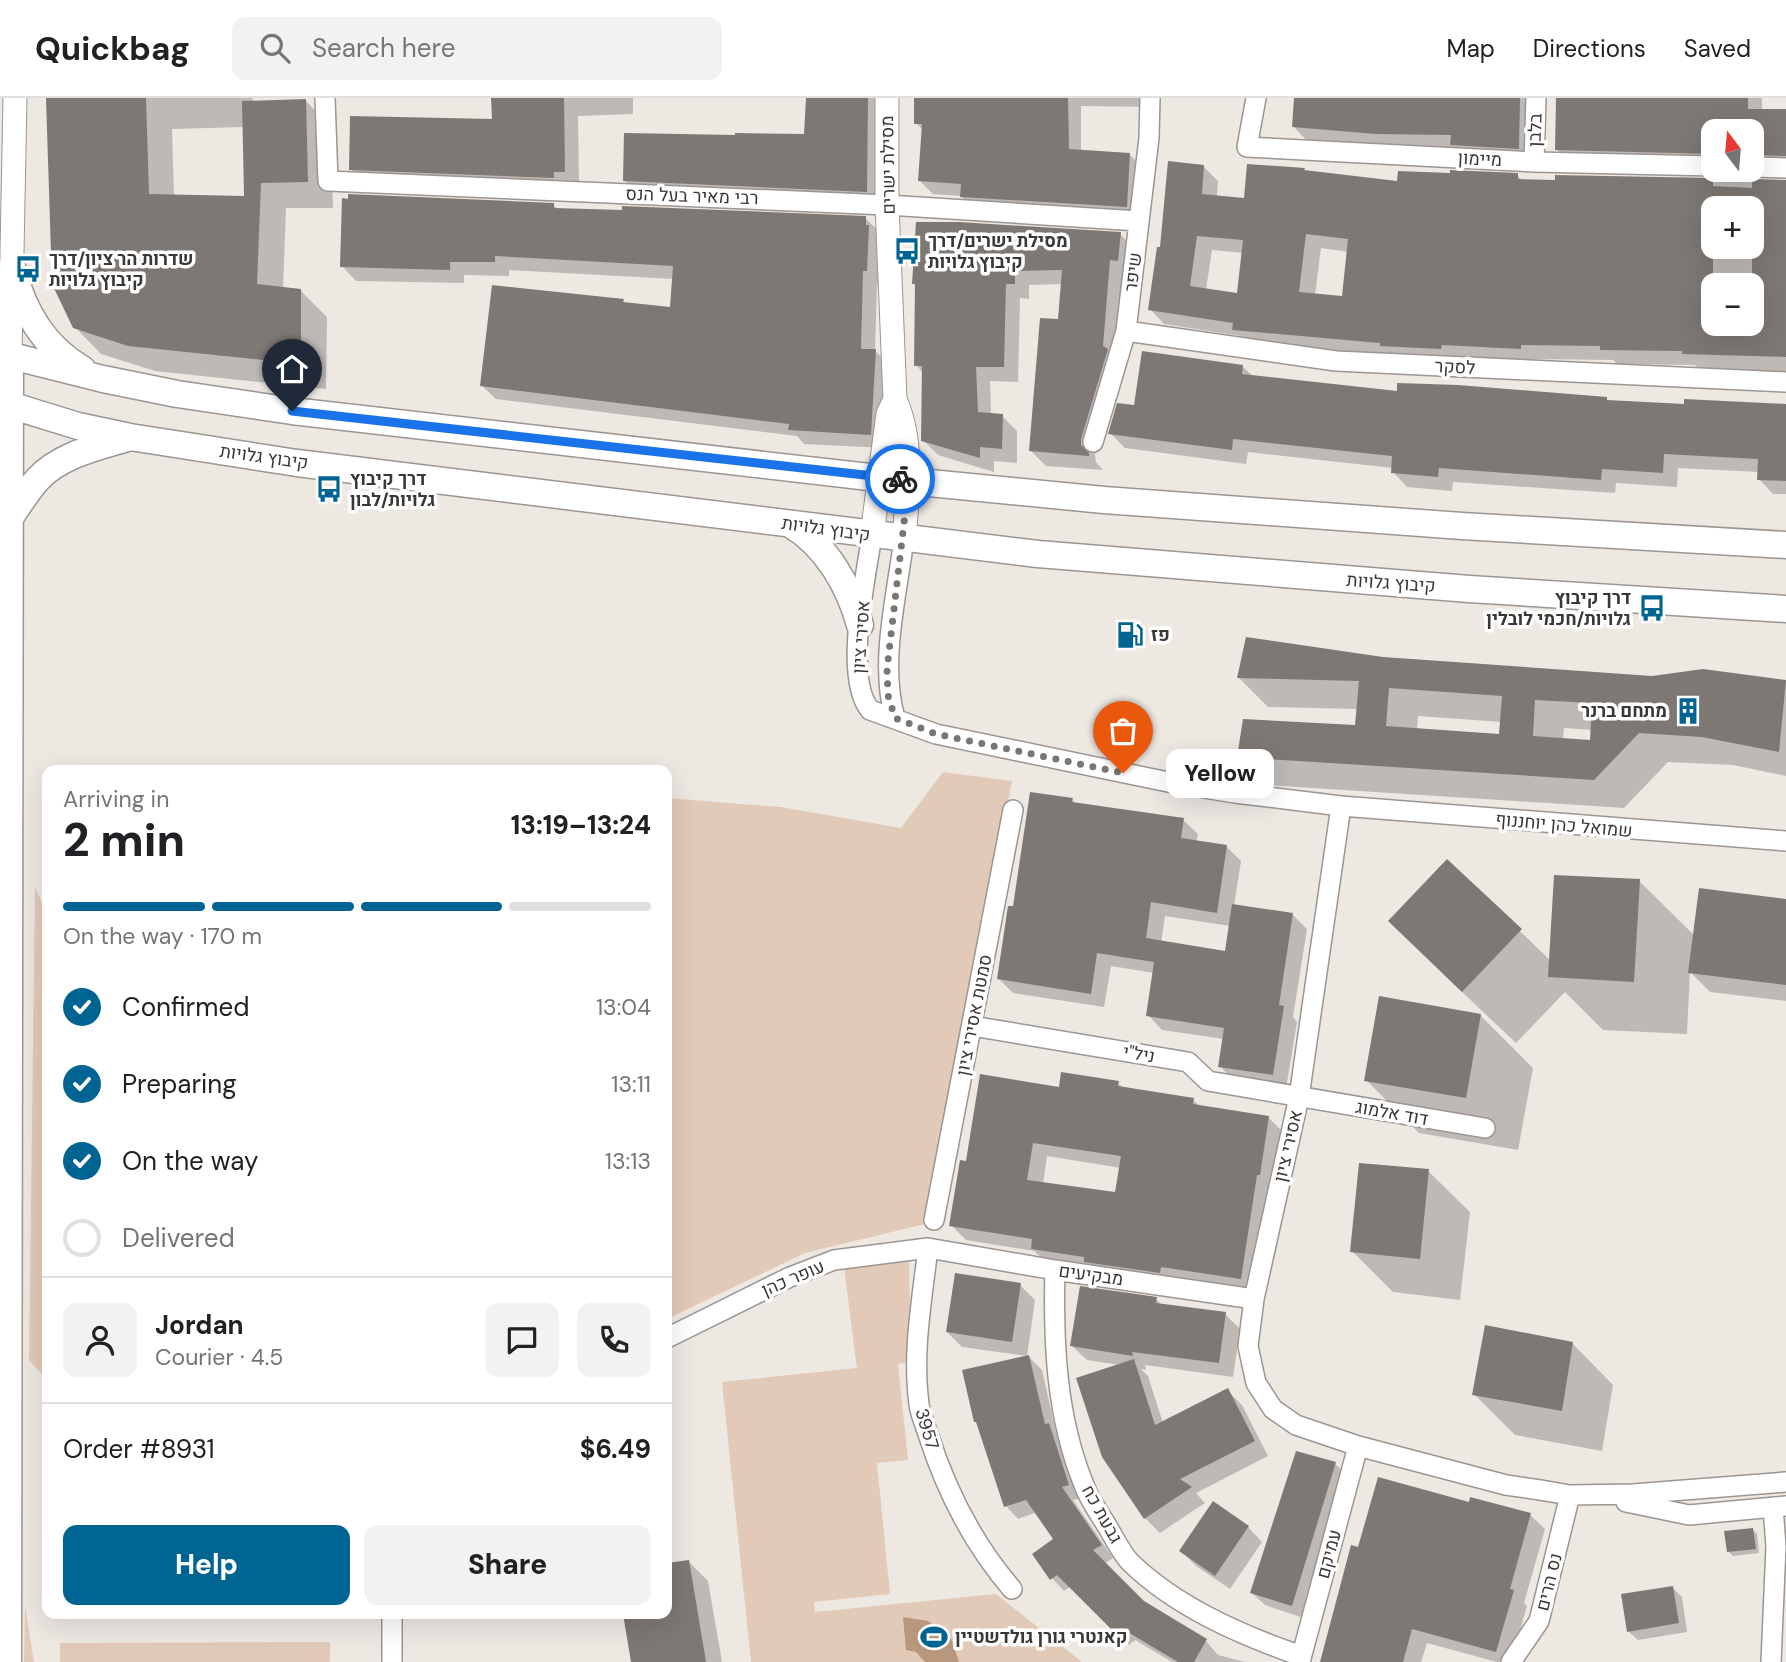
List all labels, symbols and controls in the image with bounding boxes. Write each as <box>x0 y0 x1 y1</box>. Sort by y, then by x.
search box <box>232 17 722 80</box>
text: Quickbag <box>35 27 190 70</box>
icon: search <box>256 29 294 67</box>
text: Search here <box>312 31 455 65</box>
text: Map <box>1447 33 1495 64</box>
text: Directions <box>1533 33 1646 64</box>
text: Saved <box>1684 33 1751 64</box>
street label: בלבן <box>1522 112 1548 147</box>
street label: מסילת ישרים <box>875 115 901 215</box>
north arrow <box>1701 119 1764 182</box>
map controls <box>1701 119 1764 336</box>
street label: מיימון <box>1457 146 1503 172</box>
street label: רבי מאיר בעל הנס <box>625 182 759 210</box>
button: + <box>1701 196 1764 259</box>
place label: מסילת ישרים/דרך קיבוץ גלויות <box>928 229 1068 274</box>
bus stop icon: מסילת ישרים/דרך קיבוץ גלויות <box>892 236 922 266</box>
place label: שדרות הר ציון/דרך קיבוץ גלויות <box>49 247 194 292</box>
street label: שיפר <box>1119 251 1147 293</box>
bus stop icon: שדרות הר ציון/דרך קיבוץ גלויות <box>13 254 43 284</box>
button: − <box>1701 273 1764 336</box>
pin <box>262 339 322 411</box>
icon: home <box>273 350 311 388</box>
street label: לסקר <box>1434 354 1476 380</box>
street label: קיבוץ גלויות <box>218 439 310 475</box>
courier <box>865 444 935 514</box>
icon: bike <box>881 460 919 498</box>
place label: דרך קיבוץ גלויות/לבון <box>350 467 436 512</box>
bus stop icon: דרך קיבוץ גלויות/לבון <box>314 474 344 504</box>
street label: קיבוץ גלויות <box>780 511 872 547</box>
street label: קיבוץ גלויות <box>1346 568 1436 598</box>
place label: דרך קיבוץ גלויות/חכמי לובלין <box>1486 586 1631 631</box>
bus stop icon: דרך קיבוץ גלויות/חכמי לובלין <box>1637 593 1667 623</box>
street label: אסירי ציון <box>846 600 876 674</box>
fuel station icon: פז <box>1115 620 1145 650</box>
place label: פז <box>1151 623 1170 647</box>
building icon: מתחם ברנר <box>1673 696 1703 726</box>
place label: מתחם ברנר <box>1581 699 1667 723</box>
pin <box>1093 701 1153 773</box>
icon: bag <box>1104 712 1142 750</box>
callout: Yellow <box>1165 748 1274 798</box>
text: Yellow <box>1184 758 1256 788</box>
text: Arriving in <box>63 784 169 814</box>
street label: שמואל כהן יוחננוף <box>1494 807 1634 843</box>
text: 13:19–13:24 <box>511 808 651 842</box>
text: 2 min <box>63 810 185 870</box>
text: On the way · 170 m <box>63 921 262 951</box>
street label: סמטת אסירי ציון <box>950 952 998 1078</box>
icon: check <box>63 988 101 1026</box>
text: Confirmed <box>122 990 249 1024</box>
text: 13:04 <box>596 992 651 1022</box>
street label: ניל"י <box>1121 1039 1157 1069</box>
icon: check <box>63 1065 101 1103</box>
text: Preparing <box>122 1067 237 1101</box>
text: 13:11 <box>611 1069 651 1099</box>
street label: דוד אלמוג <box>1354 1095 1430 1131</box>
street label: אסירי ציון <box>1268 1108 1308 1184</box>
icon: check <box>63 1142 101 1180</box>
text: On the way <box>122 1144 258 1178</box>
text: 13:13 <box>605 1146 651 1176</box>
text: Delivered <box>122 1221 235 1255</box>
street label: עופר כהן <box>758 1254 828 1302</box>
street label: מבקיעים <box>1057 1259 1125 1291</box>
button: person <box>63 1303 137 1377</box>
button: chat <box>485 1303 559 1377</box>
button: phone <box>577 1303 651 1377</box>
text: Jordan <box>155 1308 244 1342</box>
text: Courier · 4.5 <box>155 1342 283 1372</box>
street label: 3957 <box>909 1406 945 1452</box>
text: Order #8931 <box>63 1432 215 1466</box>
text: $6.49 <box>580 1432 651 1466</box>
street label: גבעת כח <box>1076 1480 1128 1548</box>
button: Help <box>63 1525 350 1605</box>
button: Share <box>364 1525 651 1605</box>
street label: עמיקם <box>1311 1527 1347 1581</box>
street label: נס הרים <box>1530 1550 1568 1614</box>
sports icon: קאנטרי גורן גולדשטיין <box>919 1622 949 1652</box>
place label: קאנטרי גורן גולדשטיין <box>955 1625 1127 1649</box>

